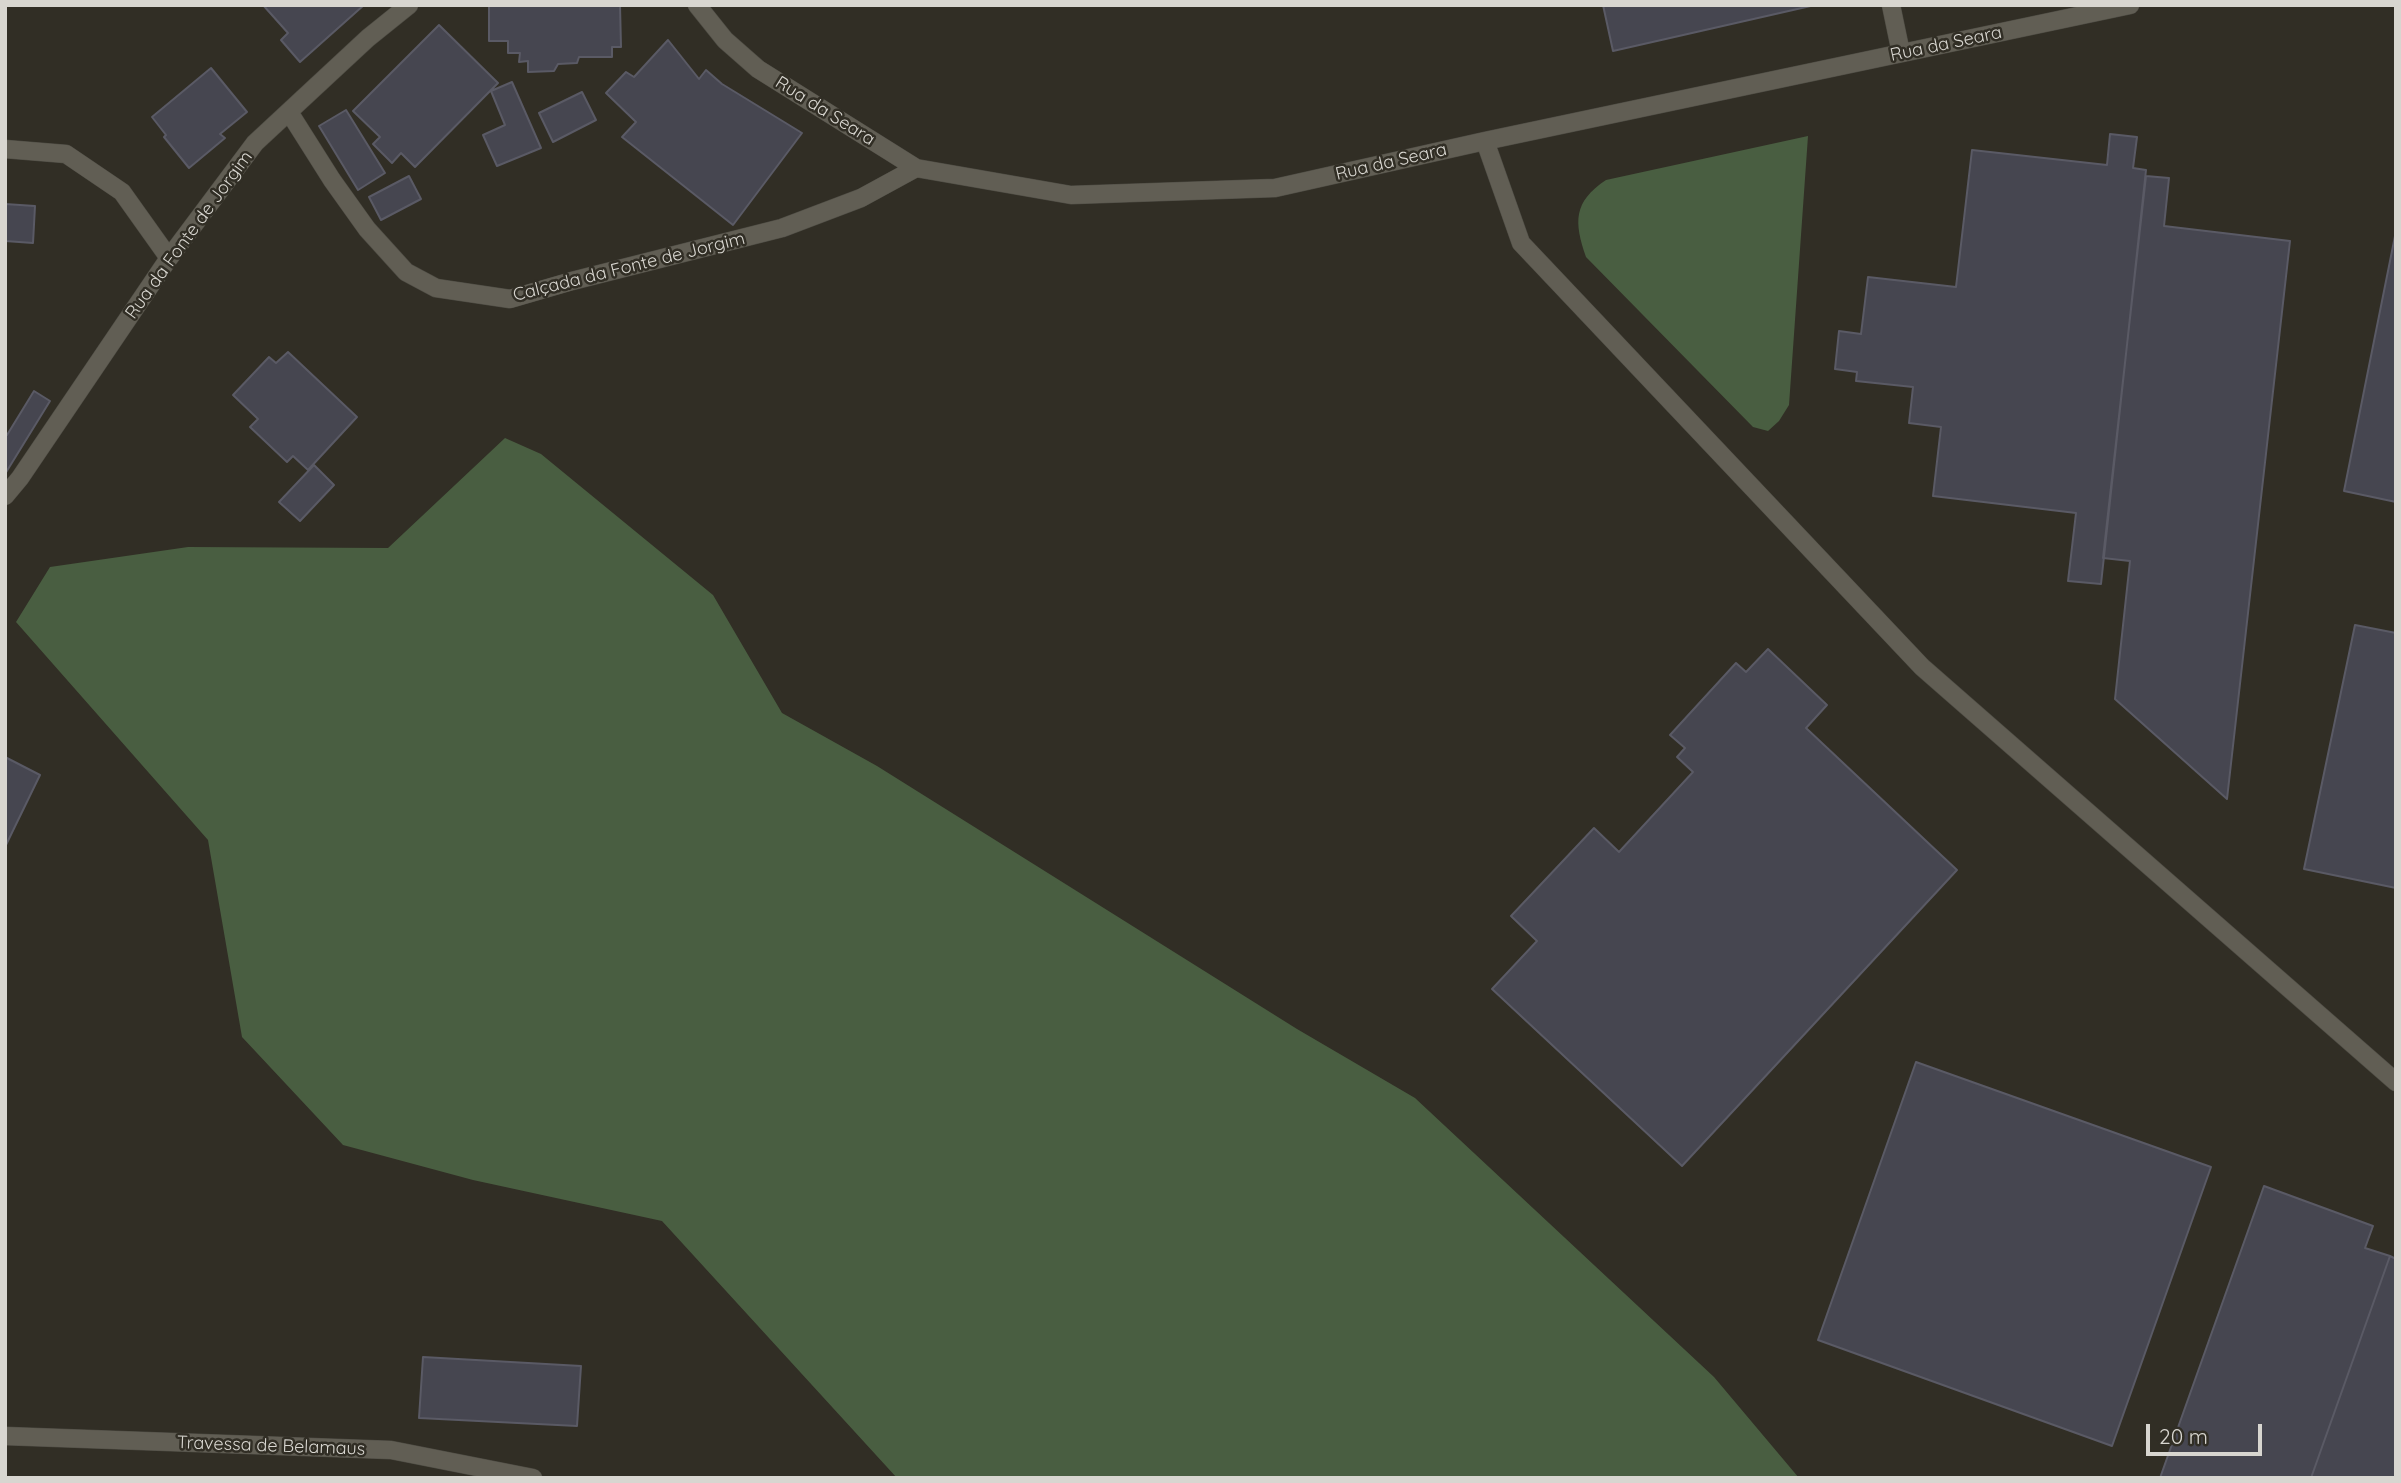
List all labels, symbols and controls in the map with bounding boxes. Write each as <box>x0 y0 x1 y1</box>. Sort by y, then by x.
street label: Rua da Seara <box>1888 22 2004 66</box>
street label: Rua da Seara <box>771 72 879 150</box>
street label: Rua da Seara <box>1333 139 1449 185</box>
street label: Rua da Fonte de Jorgim <box>121 147 257 323</box>
street label: Calçada da Fonte de Jorgim <box>511 228 747 306</box>
scale bar <box>2149 1410 2264 1454</box>
text: 20 m <box>2159 1423 2208 1449</box>
street label: Travessa de Belamaus <box>176 1432 366 1460</box>

